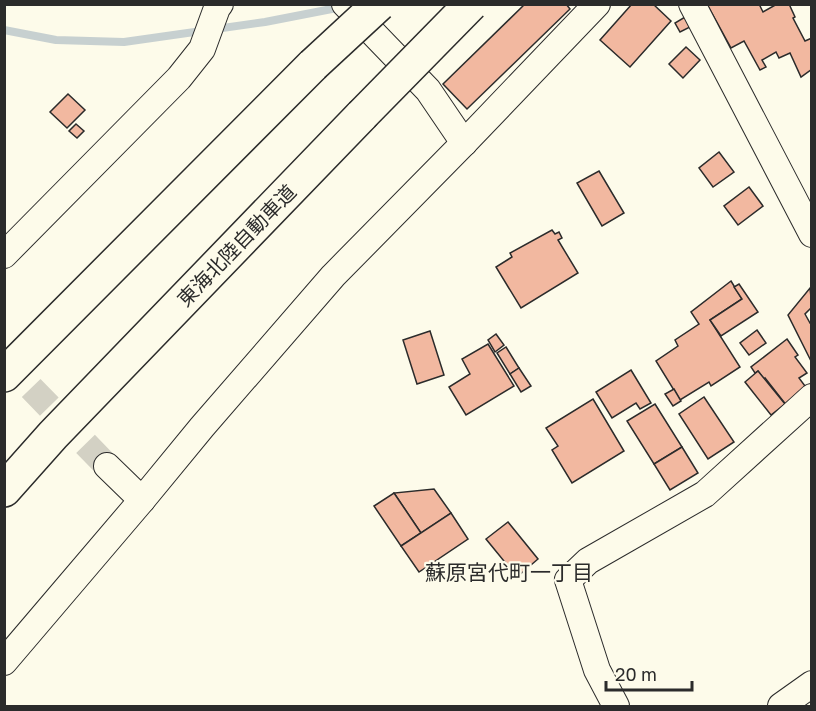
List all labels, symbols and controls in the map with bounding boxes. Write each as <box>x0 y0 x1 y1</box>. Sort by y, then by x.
street label: 東海北陸自動車道 <box>172 179 300 311</box>
district label: 蘇原宮代町一丁目 <box>425 559 593 585</box>
scale bar <box>606 654 692 692</box>
text: 20 m <box>615 663 657 685</box>

